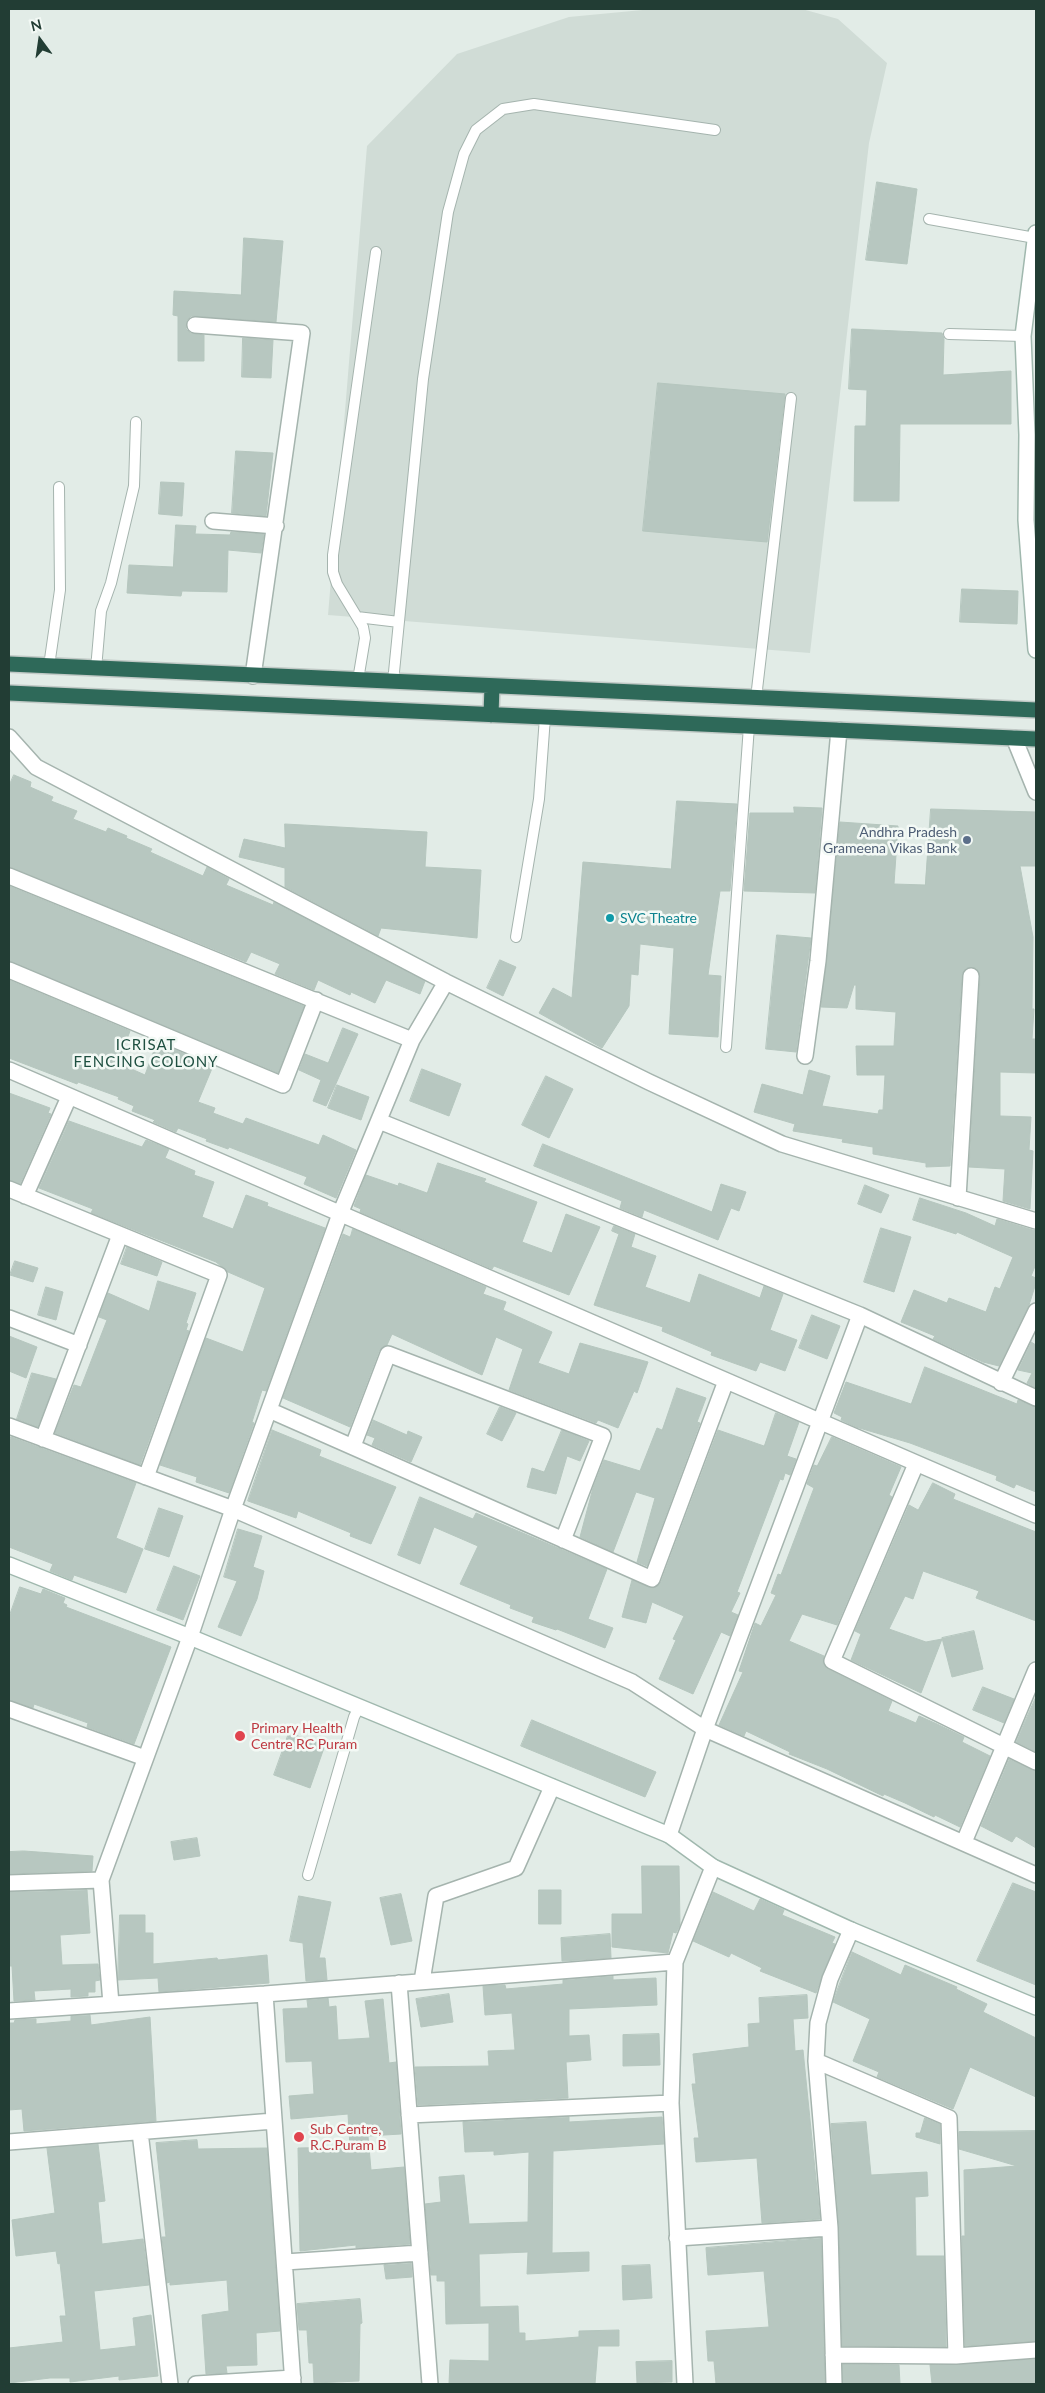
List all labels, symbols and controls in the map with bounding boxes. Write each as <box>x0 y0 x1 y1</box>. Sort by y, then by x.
north arrow <box>15 15 65 65</box>
text: N <box>29 15 44 35</box>
place label: Andhra Pradesh Grameena Vikas Bank <box>823 824 957 856</box>
marker: Andhra Pradesh Grameena Vikas Bank <box>961 834 973 846</box>
place label: SVC Theatre <box>620 910 697 926</box>
marker: SVC Theatre <box>604 912 616 924</box>
district label: ICRISAT FENCING COLONY <box>72 1036 220 1071</box>
place label: Primary Health Centre RC Puram <box>251 1720 357 1752</box>
marker: Primary Health Centre RC Puram <box>233 1729 247 1743</box>
place label: Sub Centre, R.C.Puram B <box>310 2121 387 2154</box>
marker: Sub Centre, R.C.Puram B <box>292 2130 306 2144</box>

